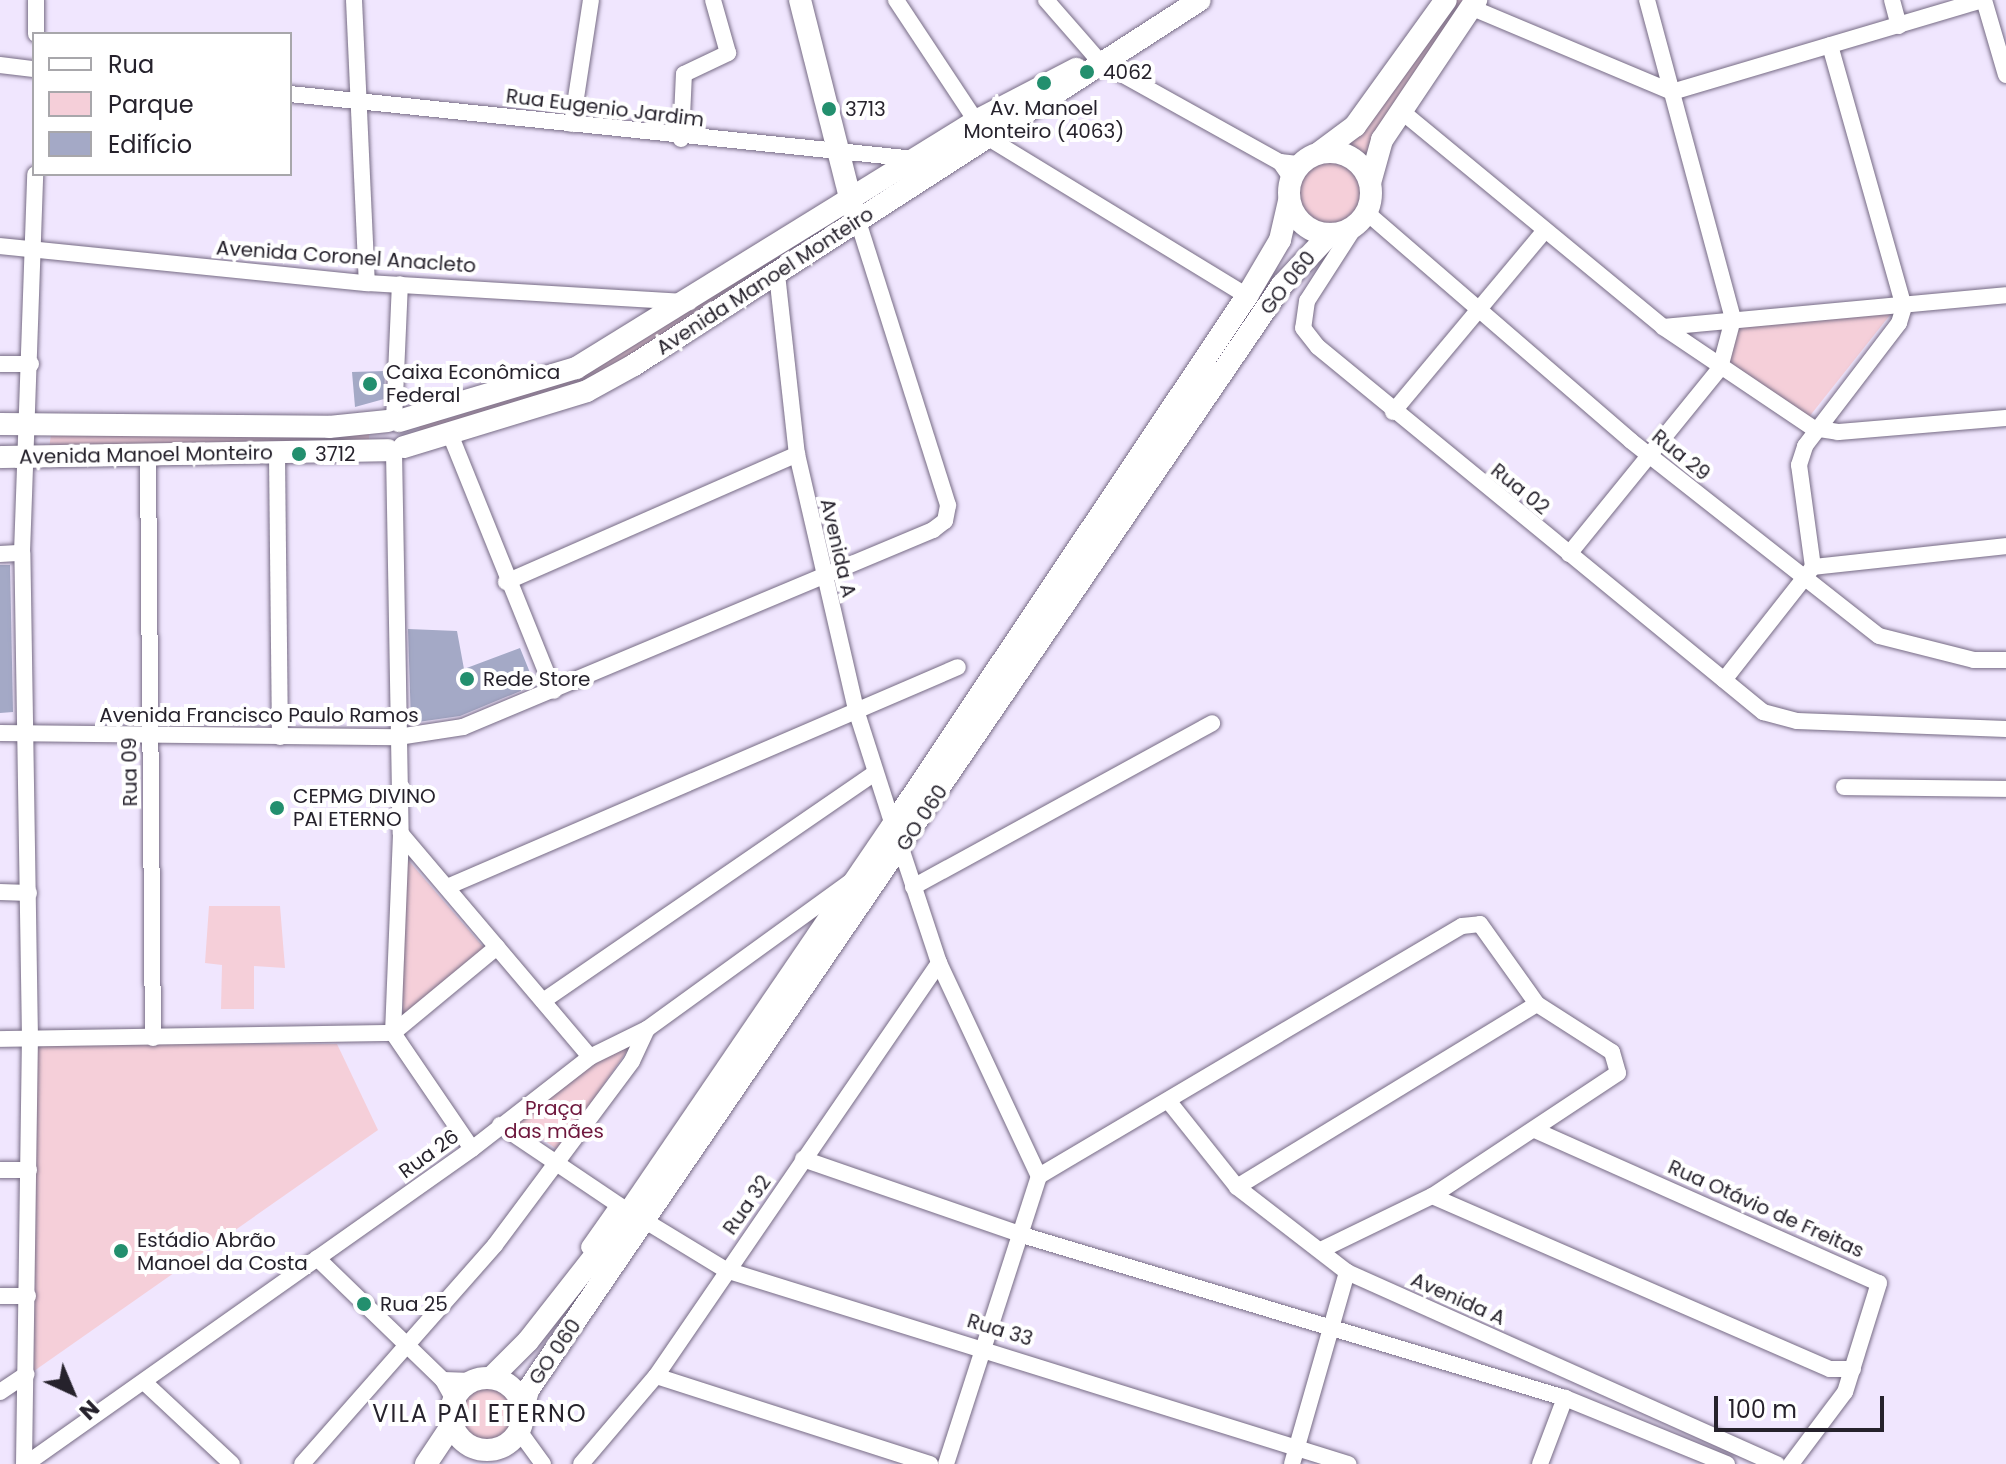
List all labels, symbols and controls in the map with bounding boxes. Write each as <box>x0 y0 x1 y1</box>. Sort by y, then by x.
legend <box>32 32 292 176</box>
text: Rua <box>108 48 154 81</box>
place label: 4062 <box>1103 60 1152 84</box>
marker: 4062 <box>1078 63 1096 81</box>
marker: Av. Manoel Monteiro (4063) <box>1035 74 1053 92</box>
street label: Rua Eugenio Jardim <box>505 84 705 132</box>
text: Parque <box>108 88 194 121</box>
place label: Av. Manoel Monteiro (4063) <box>964 96 1124 143</box>
place label: 3713 <box>845 97 886 121</box>
marker: 3713 <box>820 100 838 118</box>
text: Edifício <box>108 128 192 161</box>
street label: Avenida Manoel Monteiro <box>652 202 878 360</box>
street label: Avenida Coronel Anacleto <box>215 236 477 278</box>
street label: GO 060 <box>1255 247 1321 319</box>
place label: Caixa Econômica Federal <box>386 360 560 407</box>
marker: Caixa Econômica Federal <box>361 375 379 393</box>
street label: Rua 29 <box>1647 424 1715 486</box>
street label: Avenida Manoel Monteiro <box>19 441 273 469</box>
place label: 3712 <box>315 442 356 466</box>
marker: 3712 <box>290 445 308 463</box>
street label: Rua 02 <box>1486 458 1554 520</box>
street label: Avenida A <box>815 496 861 600</box>
place label: Rede Store <box>483 667 590 691</box>
marker: Rede Store <box>458 670 476 688</box>
street label: Avenida Francisco Paulo Ramos <box>99 703 419 727</box>
street label: Rua 09 <box>117 737 143 807</box>
street label: GO 060 <box>891 780 953 856</box>
place label: CEPMG DIVINO PAI ETERNO <box>293 784 436 831</box>
marker: CEPMG DIVINO PAI ETERNO <box>268 799 286 817</box>
park label: Praça das mães <box>504 1096 604 1143</box>
street label: Rua 26 <box>394 1124 464 1184</box>
street label: Rua Otávio de Freitas <box>1664 1155 1868 1263</box>
street label: Rua 32 <box>718 1171 776 1239</box>
place label: Estádio Abrão Manoel da Costa <box>137 1228 308 1275</box>
marker: Estádio Abrão Manoel da Costa <box>112 1242 130 1260</box>
street label: Avenida A <box>1407 1268 1509 1330</box>
place label: Rua 25 <box>380 1292 448 1316</box>
marker: Rua 25 <box>355 1295 373 1313</box>
street label: Rua 33 <box>964 1309 1036 1351</box>
street label: GO 060 <box>524 1315 586 1389</box>
north arrow <box>32 1352 112 1432</box>
scale bar <box>1718 1380 1888 1430</box>
text: N <box>72 1393 106 1427</box>
text: 100 m <box>1728 1393 1797 1426</box>
district label: VILA PAI ETERNO <box>372 1400 588 1428</box>

